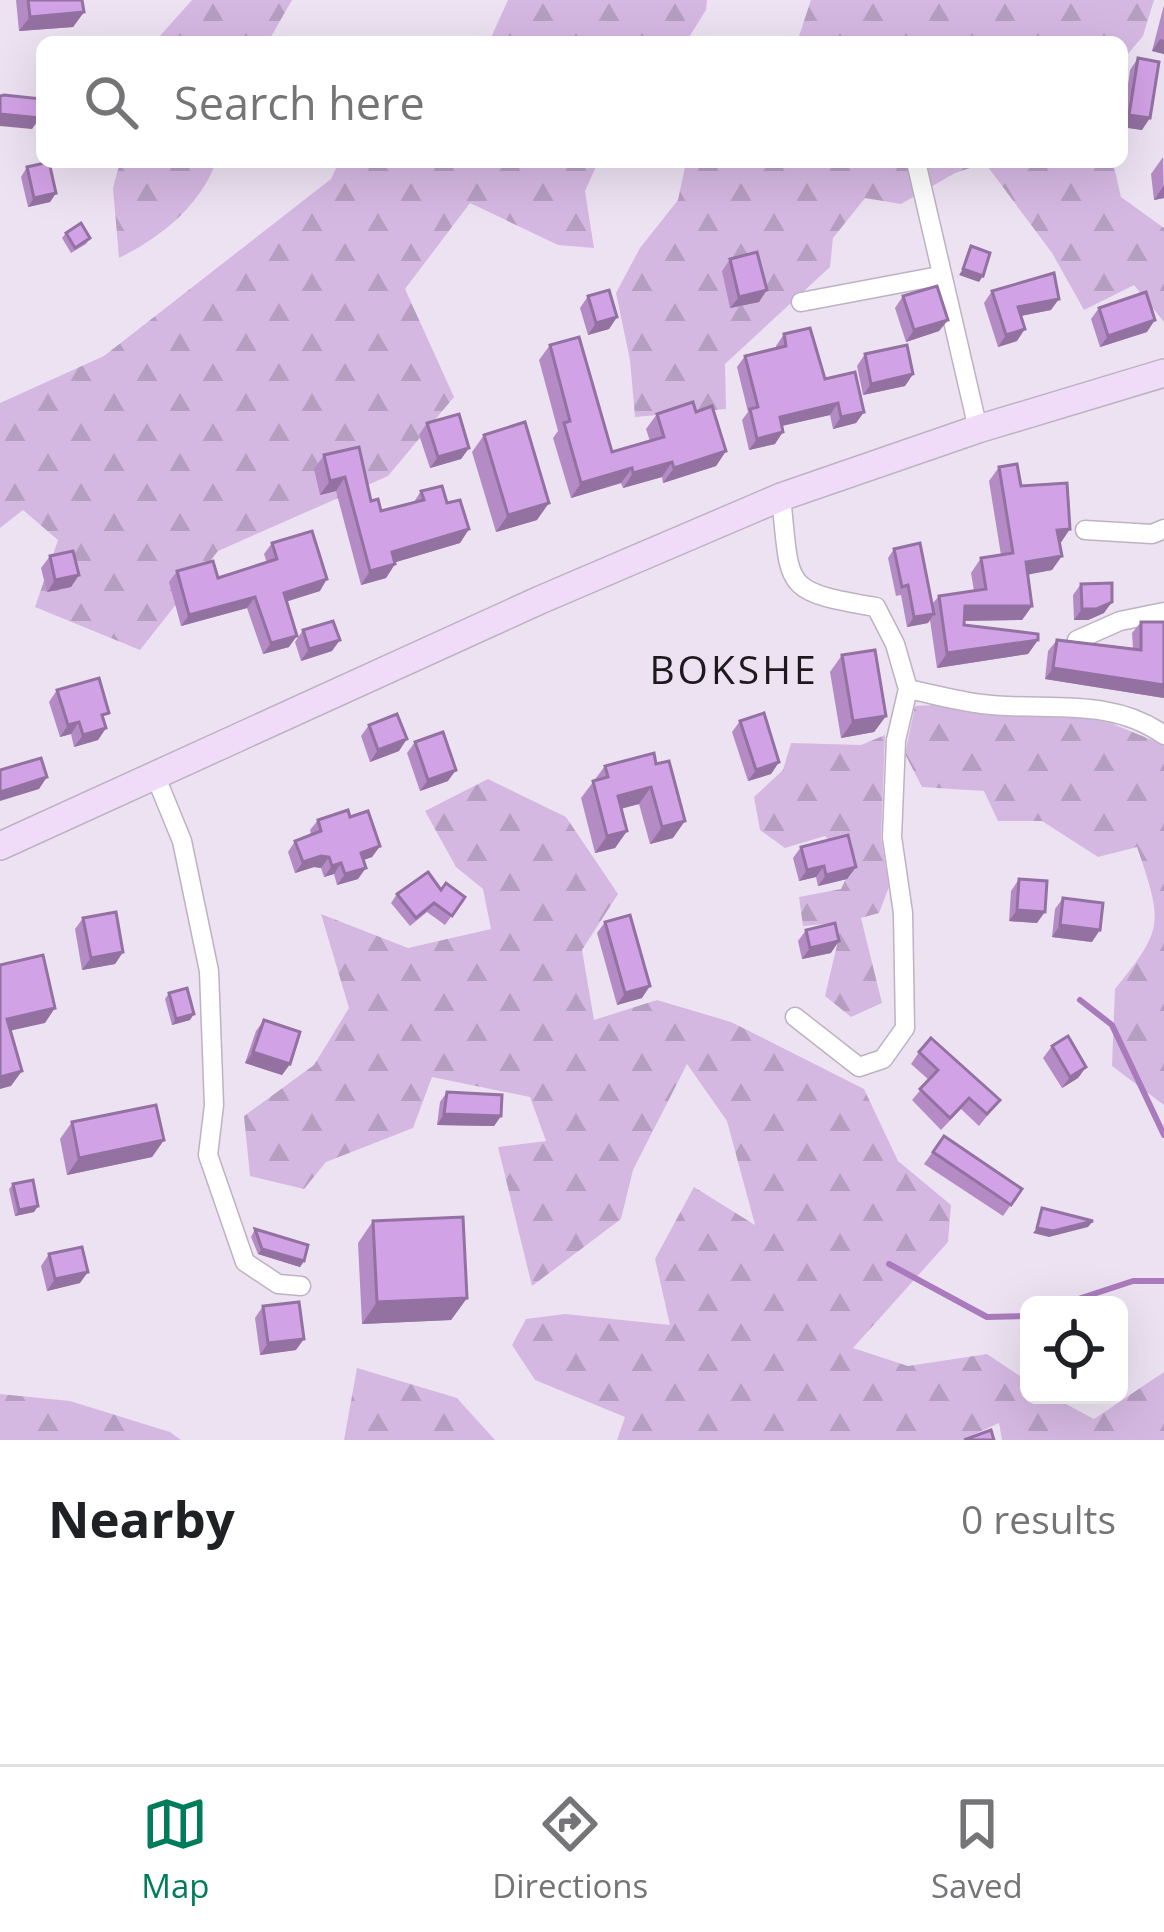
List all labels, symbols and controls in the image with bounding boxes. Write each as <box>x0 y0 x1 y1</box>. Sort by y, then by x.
search box <box>36 36 1128 168</box>
icon: search <box>78 69 144 135</box>
text: Search here <box>174 72 425 133</box>
district label: BOKSHE <box>649 642 819 695</box>
map controls <box>1020 1296 1128 1404</box>
button: locate <box>1020 1296 1128 1404</box>
text: Nearby <box>48 1483 235 1553</box>
text: 0 results <box>961 1492 1116 1545</box>
tab: Map <box>141 1791 210 1908</box>
tab: Directions <box>492 1791 648 1908</box>
tab: Saved <box>931 1791 1023 1908</box>

